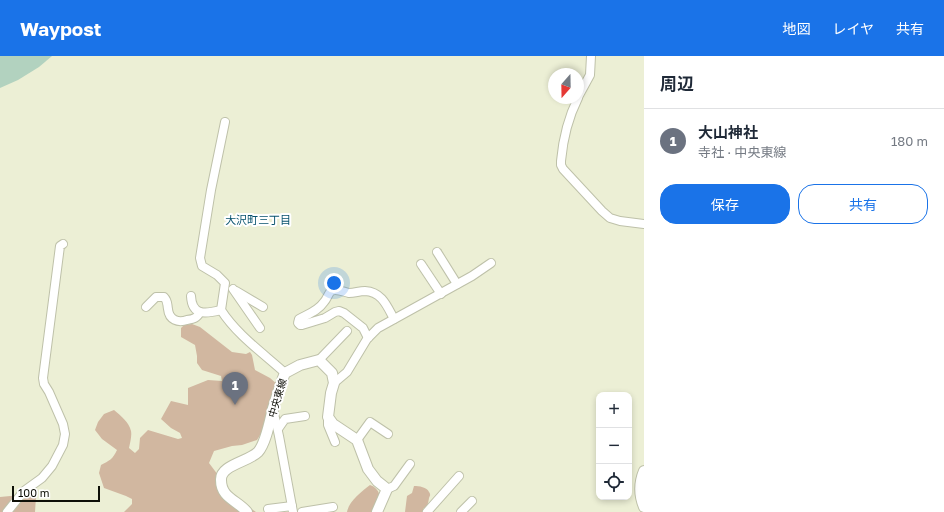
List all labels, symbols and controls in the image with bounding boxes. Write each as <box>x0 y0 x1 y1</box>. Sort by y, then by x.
text: Waypost <box>20 17 101 40</box>
text: 地図 <box>782 20 810 37</box>
text: レイヤ <box>832 20 874 37</box>
text: 共有 <box>896 20 924 37</box>
north arrow <box>548 68 584 104</box>
text: 周辺 <box>660 73 694 94</box>
text: 大山神社 <box>698 123 758 141</box>
text: 1 <box>670 133 676 149</box>
text: 180 m <box>891 133 928 149</box>
text: 寺社 · 中央東線 <box>698 144 786 160</box>
button: 保存 <box>660 184 790 224</box>
button: 共有 <box>798 184 928 224</box>
district label: 大沢町三丁目 <box>225 213 291 226</box>
your location <box>324 273 344 293</box>
pin: 1 <box>222 372 248 405</box>
street label: 中央東線 <box>265 377 289 419</box>
map controls <box>596 392 632 500</box>
button: + <box>596 392 632 428</box>
button: − <box>596 428 632 464</box>
button: locate <box>596 464 632 500</box>
scale bar <box>12 484 100 503</box>
text: 100 m <box>18 486 49 499</box>

